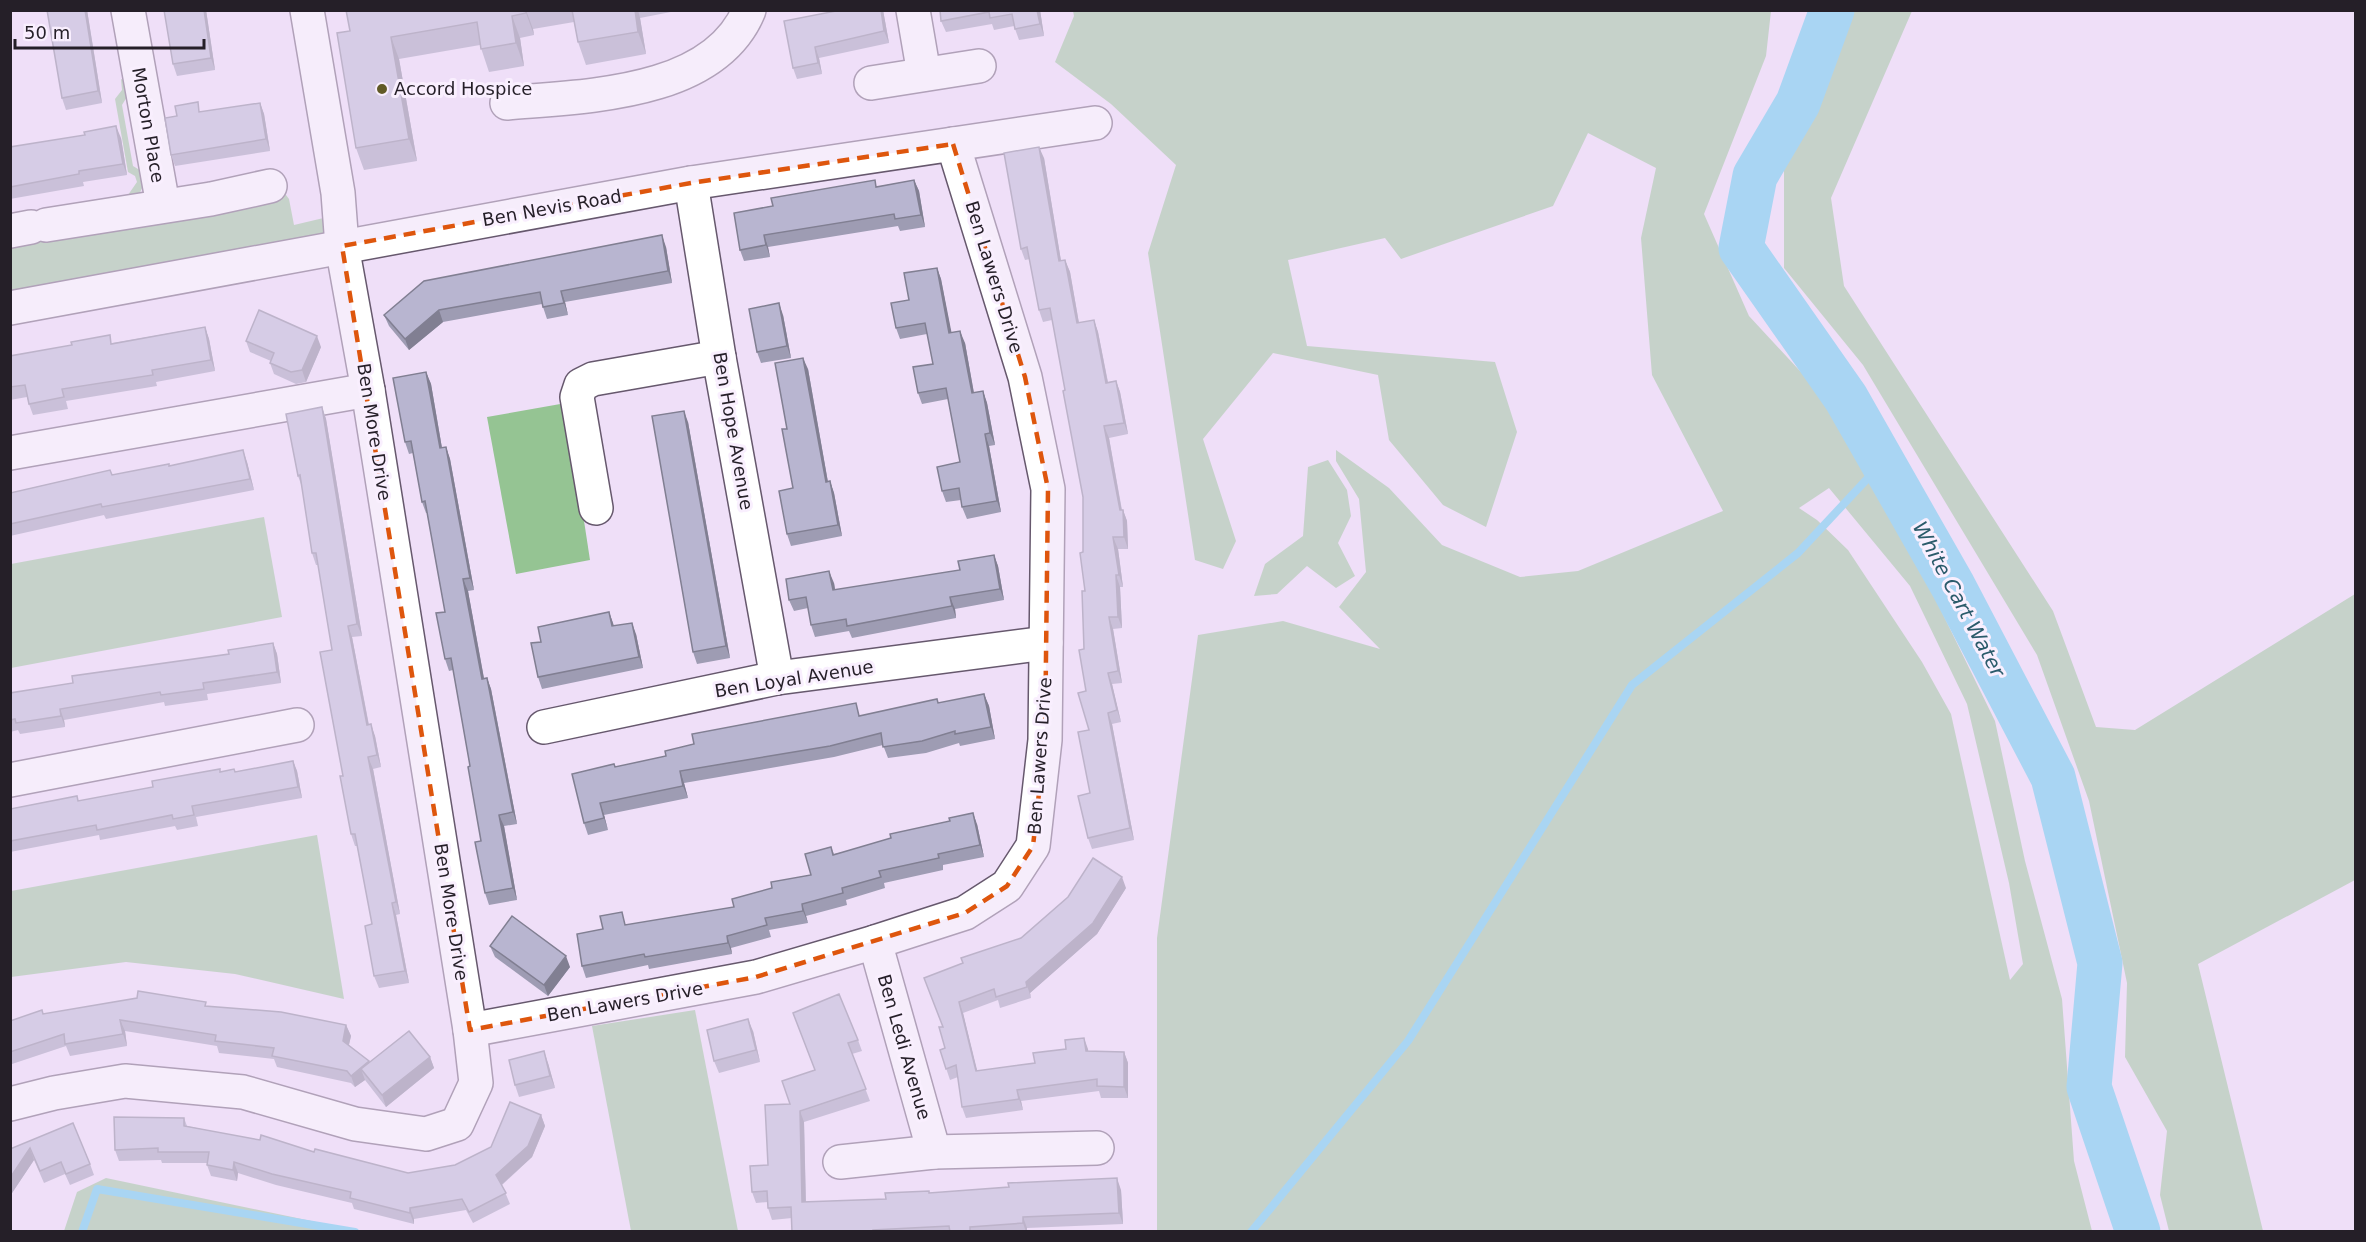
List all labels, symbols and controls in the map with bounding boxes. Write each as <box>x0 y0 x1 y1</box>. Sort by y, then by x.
scale bar <box>15 12 204 50</box>
text: 50 m <box>24 22 70 43</box>
street label: Morton Place <box>128 65 169 184</box>
place label: Accord Hospice <box>394 78 532 99</box>
marker: Accord Hospice <box>375 82 389 96</box>
street label: Ben Nevis Road <box>481 185 623 230</box>
street label: Ben Lawers Drive <box>961 198 1028 355</box>
street label: Ben Hope Avenue <box>709 350 758 512</box>
street label: Ben More Drive <box>353 362 396 502</box>
water label: White Cart Water <box>1908 517 2011 682</box>
street label: Ben Loyal Avenue <box>713 656 875 701</box>
street label: Ben Lawers Drive <box>1024 676 1055 835</box>
street label: Ben More Drive <box>430 842 473 982</box>
street label: Ben Ledi Avenue <box>874 972 935 1122</box>
street label: Ben Lawers Drive <box>545 977 704 1026</box>

